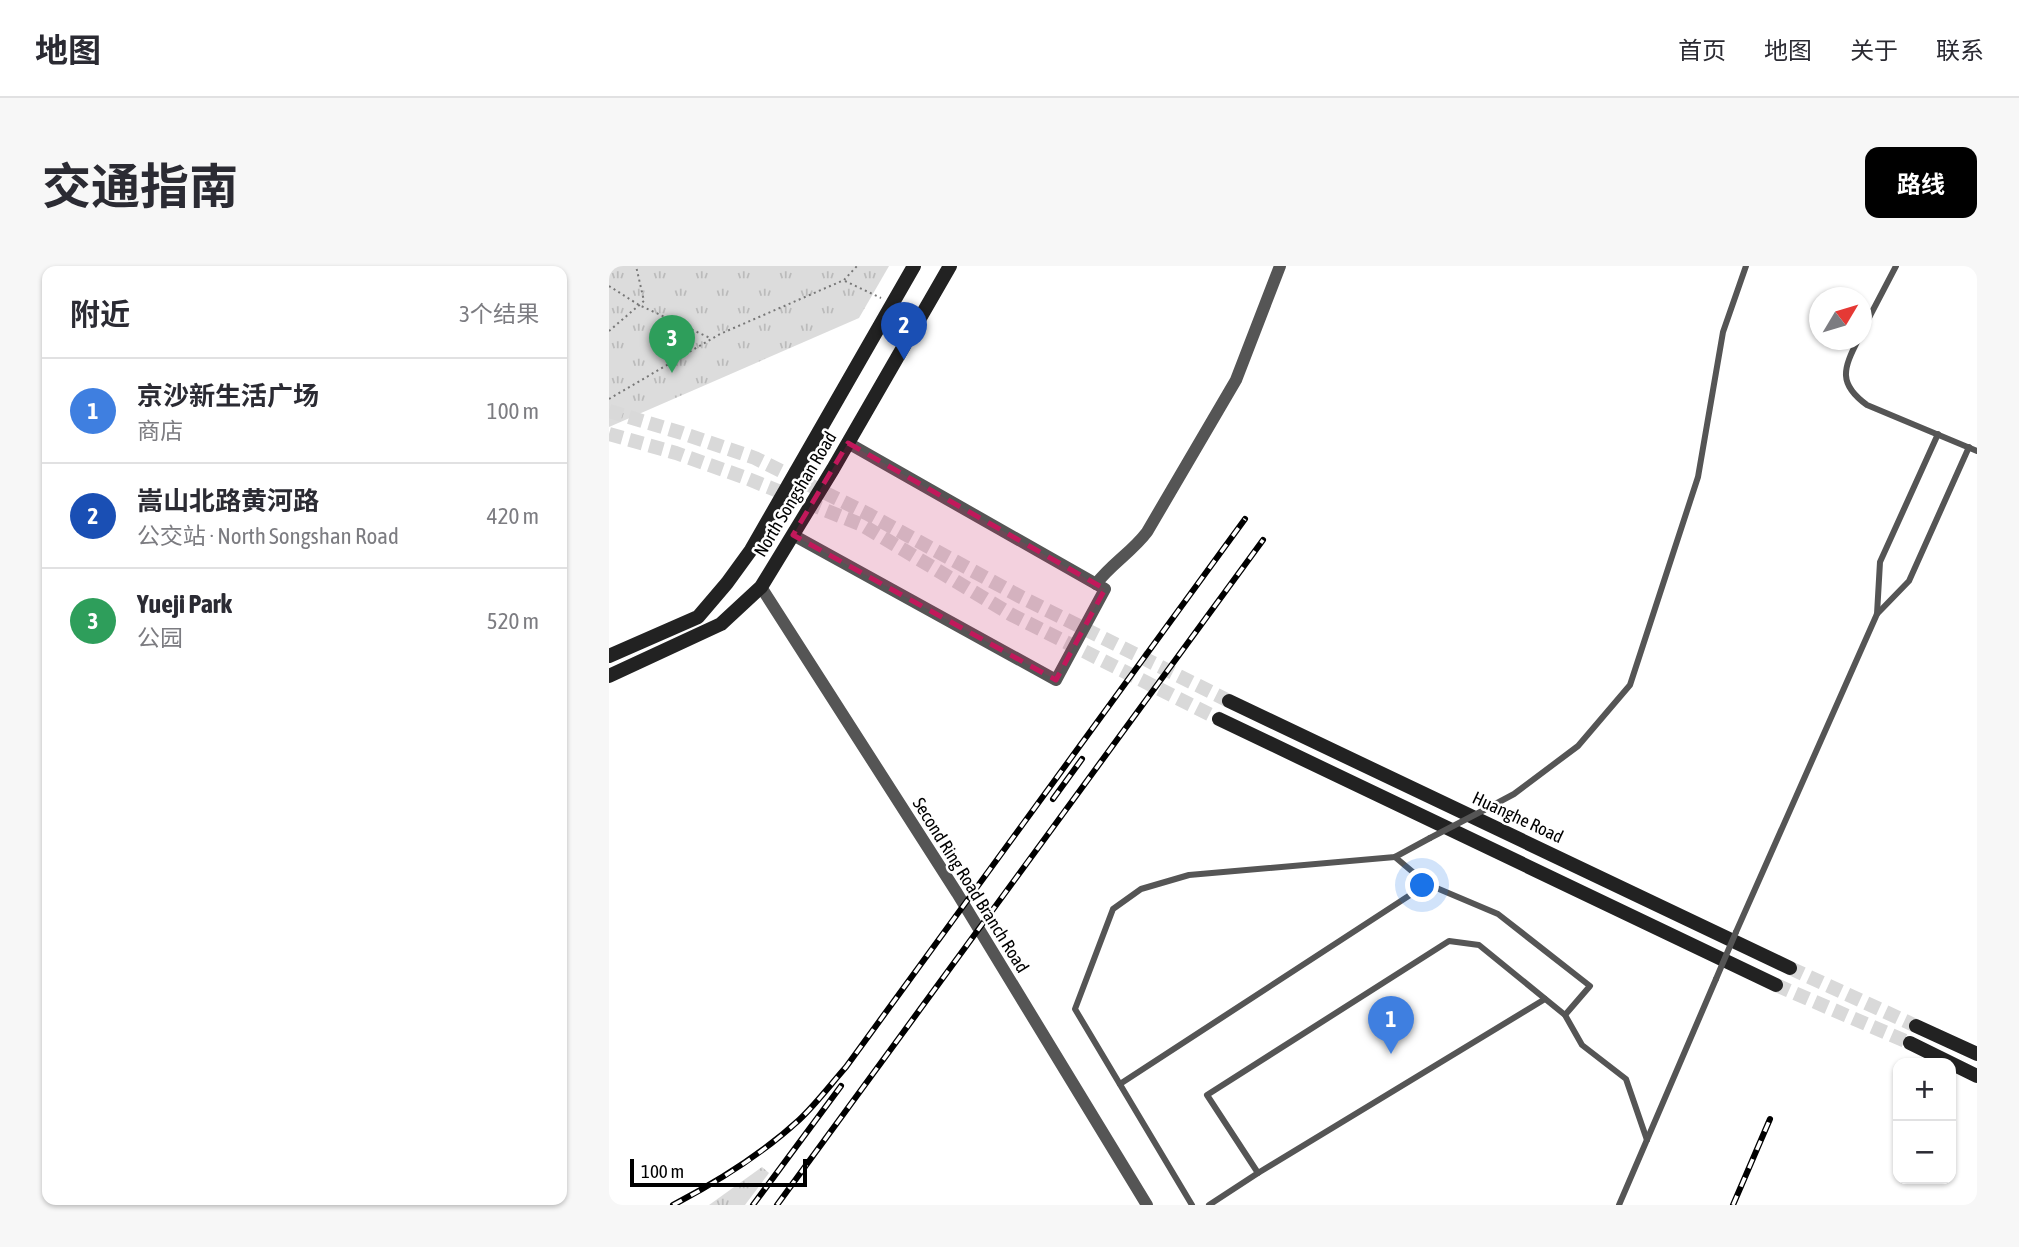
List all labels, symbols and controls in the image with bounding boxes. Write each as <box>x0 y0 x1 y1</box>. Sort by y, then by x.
text: 地图 <box>35 31 101 69</box>
text: 首页 <box>1678 37 1726 64</box>
text: 地图 <box>1764 37 1812 64</box>
text: 关于 <box>1850 37 1898 64</box>
text: 联系 <box>1936 37 1984 64</box>
button: 路线 <box>1865 147 1977 218</box>
text: 交通指南 <box>42 158 238 214</box>
north arrow <box>1809 287 1872 350</box>
text: 附近 <box>70 297 130 331</box>
text: 3个结果 <box>459 301 539 327</box>
pin: 2 <box>881 302 927 360</box>
pin: 3 <box>649 315 695 373</box>
text: 京沙新生活广场 <box>137 381 319 411</box>
text: 1 <box>88 398 98 424</box>
text: 100 m <box>487 398 539 424</box>
text: 商店 <box>137 418 183 444</box>
street label: North Songshan Road <box>749 428 841 560</box>
text: 嵩山北路黄河路 <box>137 486 319 516</box>
text: 2 <box>88 503 98 529</box>
text: 420 m <box>487 503 539 529</box>
text: 公交站 · North Songshan Road <box>137 523 399 549</box>
text: Yueji Park <box>137 589 232 619</box>
text: 3 <box>88 608 98 634</box>
text: 520 m <box>487 608 539 634</box>
text: 公园 <box>137 625 183 651</box>
street label: Huanghe Road <box>1469 787 1567 847</box>
street label: Second Ring Road Branch Road <box>909 794 1033 976</box>
your location <box>1405 868 1439 902</box>
pin: 1 <box>1368 996 1414 1054</box>
map controls <box>1893 1058 1956 1184</box>
button: + <box>1893 1058 1956 1121</box>
button: − <box>1893 1121 1956 1184</box>
scale bar <box>630 1156 807 1188</box>
text: 100 m <box>641 1160 684 1182</box>

